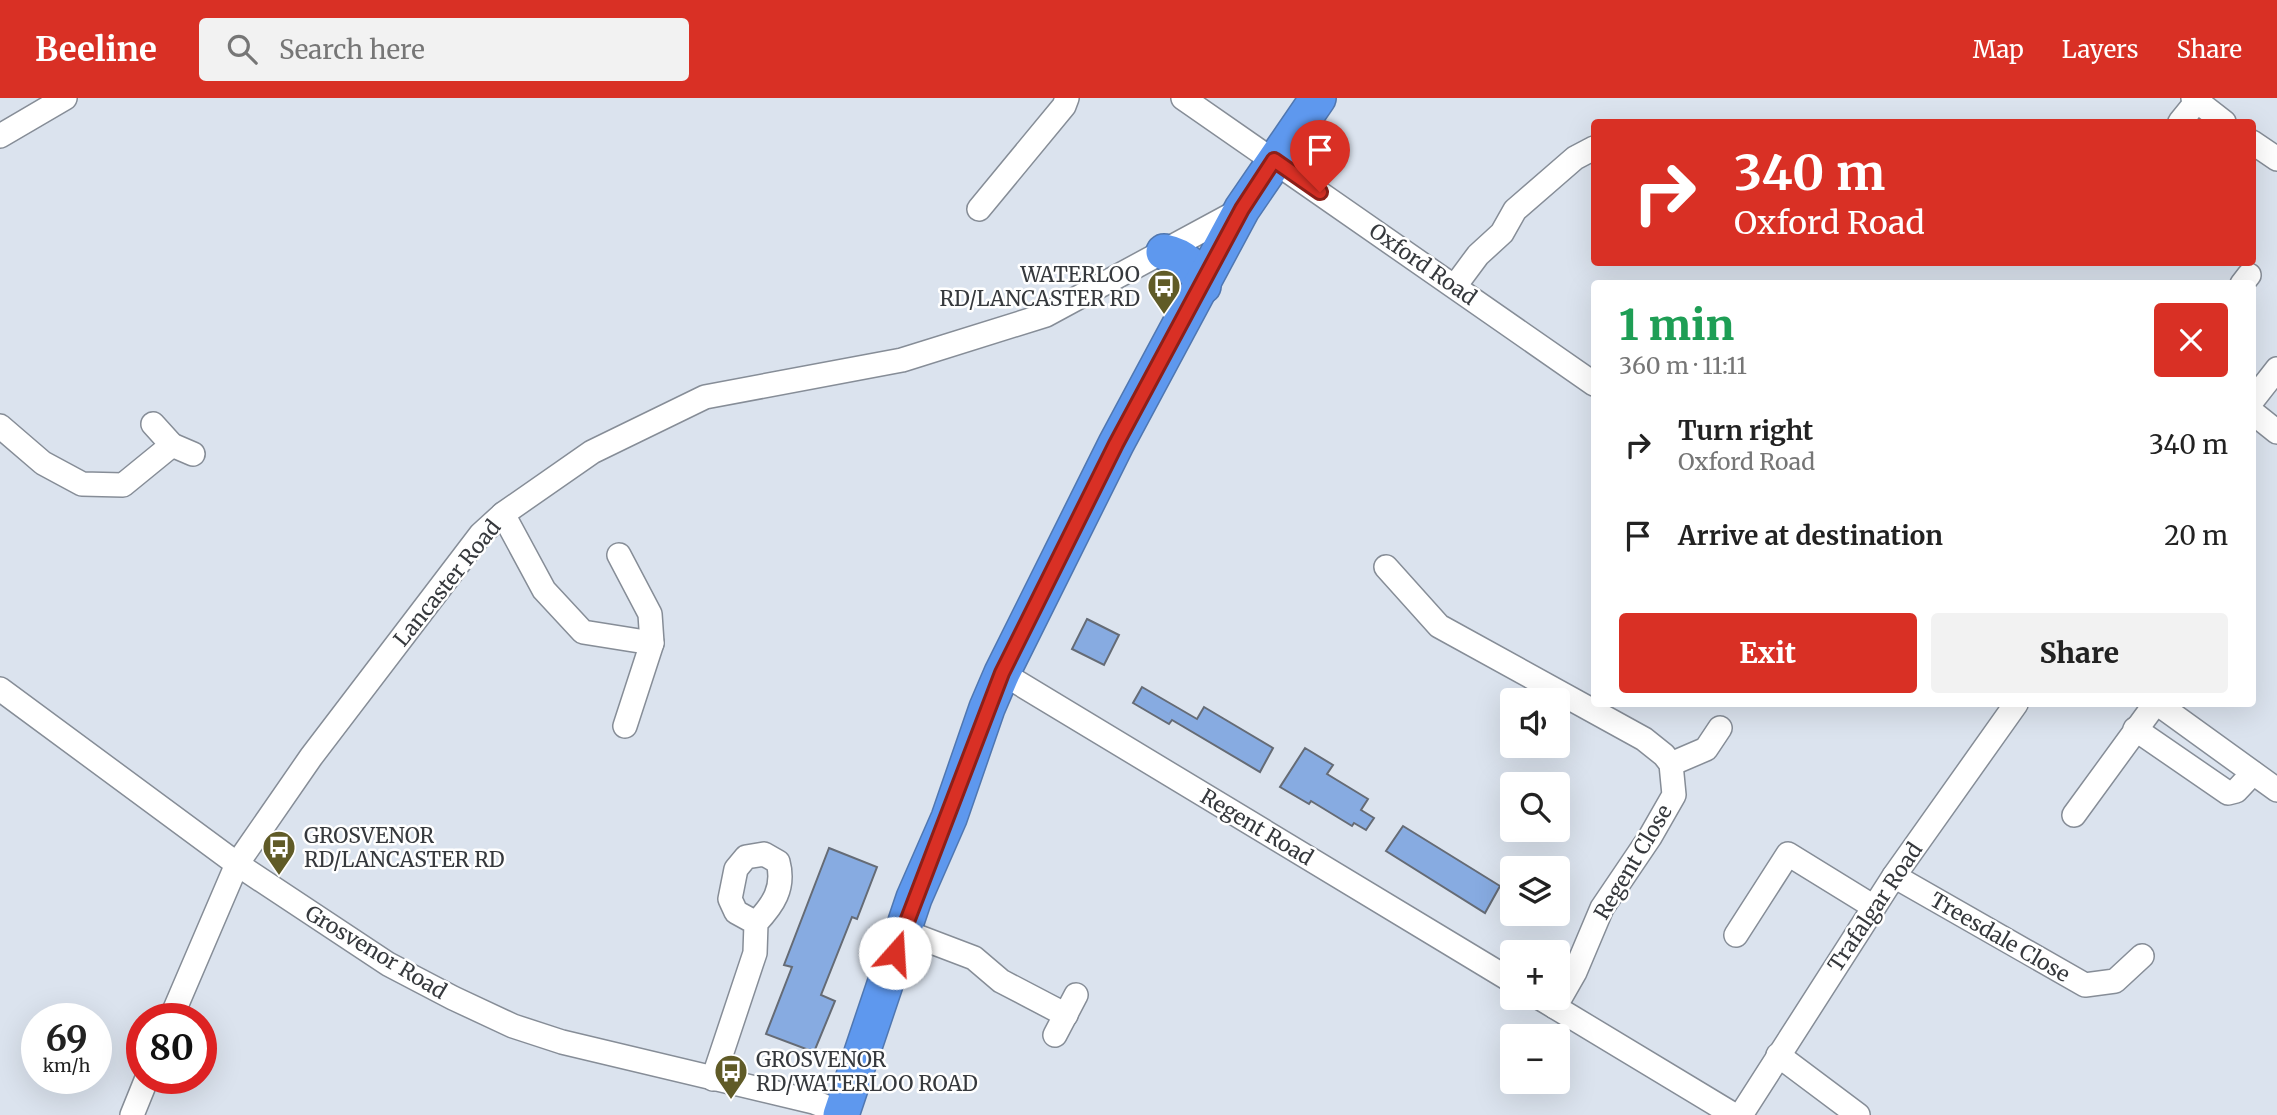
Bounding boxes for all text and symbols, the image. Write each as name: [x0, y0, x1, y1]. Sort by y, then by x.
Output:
search box: [199, 18, 689, 81]
text: Beeline: [35, 29, 157, 70]
icon: search: [223, 30, 261, 68]
text: Search here: [279, 33, 425, 66]
text: Map: [1973, 34, 2024, 65]
text: Layers: [2062, 34, 2138, 65]
text: Share: [2176, 34, 2242, 65]
pin: [1290, 120, 1350, 192]
icon: arrive: [1301, 131, 1339, 169]
text: 340 m: [1734, 142, 1885, 203]
icon: right: [1619, 147, 1710, 238]
text: Oxford Road: [1734, 203, 1925, 243]
street label: Oxford Road: [1364, 217, 1482, 311]
place label: WATERLOO RD/LANCASTER RD: [939, 261, 1140, 312]
bus stop icon: WATERLOO RD/LANCASTER RD: [1145, 267, 1183, 316]
text: 1 min: [1619, 299, 1734, 351]
button: close: [2154, 303, 2228, 377]
text: 360 m · 11:11: [1619, 351, 1747, 380]
text: Turn right: [1678, 414, 1813, 447]
icon: right: [1619, 426, 1657, 464]
text: 340 m: [2149, 428, 2228, 461]
text: Oxford Road: [1678, 447, 1815, 476]
street label: Lancaster Road: [388, 514, 507, 652]
icon: arrive: [1619, 517, 1657, 555]
text: Arrive at destination: [1678, 519, 1943, 552]
text: 20 m: [2164, 519, 2228, 552]
button: Exit: [1619, 613, 1917, 693]
button: Share: [1931, 613, 2228, 693]
map controls: [1500, 688, 1570, 1094]
button: sound: [1500, 688, 1570, 758]
button: search: [1500, 772, 1570, 842]
street label: Regent Road: [1196, 783, 1319, 871]
street label: Regent Close: [1588, 800, 1678, 924]
place label: GROSVENOR RD/LANCASTER RD: [304, 822, 505, 873]
bus stop icon: GROSVENOR RD/LANCASTER RD: [260, 828, 298, 877]
street label: Trafalgar Road: [1822, 837, 1928, 977]
button: layers: [1500, 856, 1570, 926]
street label: Treesdale Close: [1925, 886, 2075, 988]
street label: Grosvenor Road: [300, 899, 452, 1005]
position arrow: [858, 916, 932, 990]
button: +: [1500, 940, 1570, 1010]
speed limit sign: 80: [126, 1003, 217, 1094]
text: 69: [45, 1017, 88, 1061]
button: −: [1500, 1024, 1570, 1094]
place label: GROSVENOR RD/WATERLOO ROAD: [756, 1046, 978, 1097]
bus stop icon: GROSVENOR RD/WATERLOO ROAD: [712, 1052, 750, 1101]
text: km/h: [43, 1054, 90, 1077]

